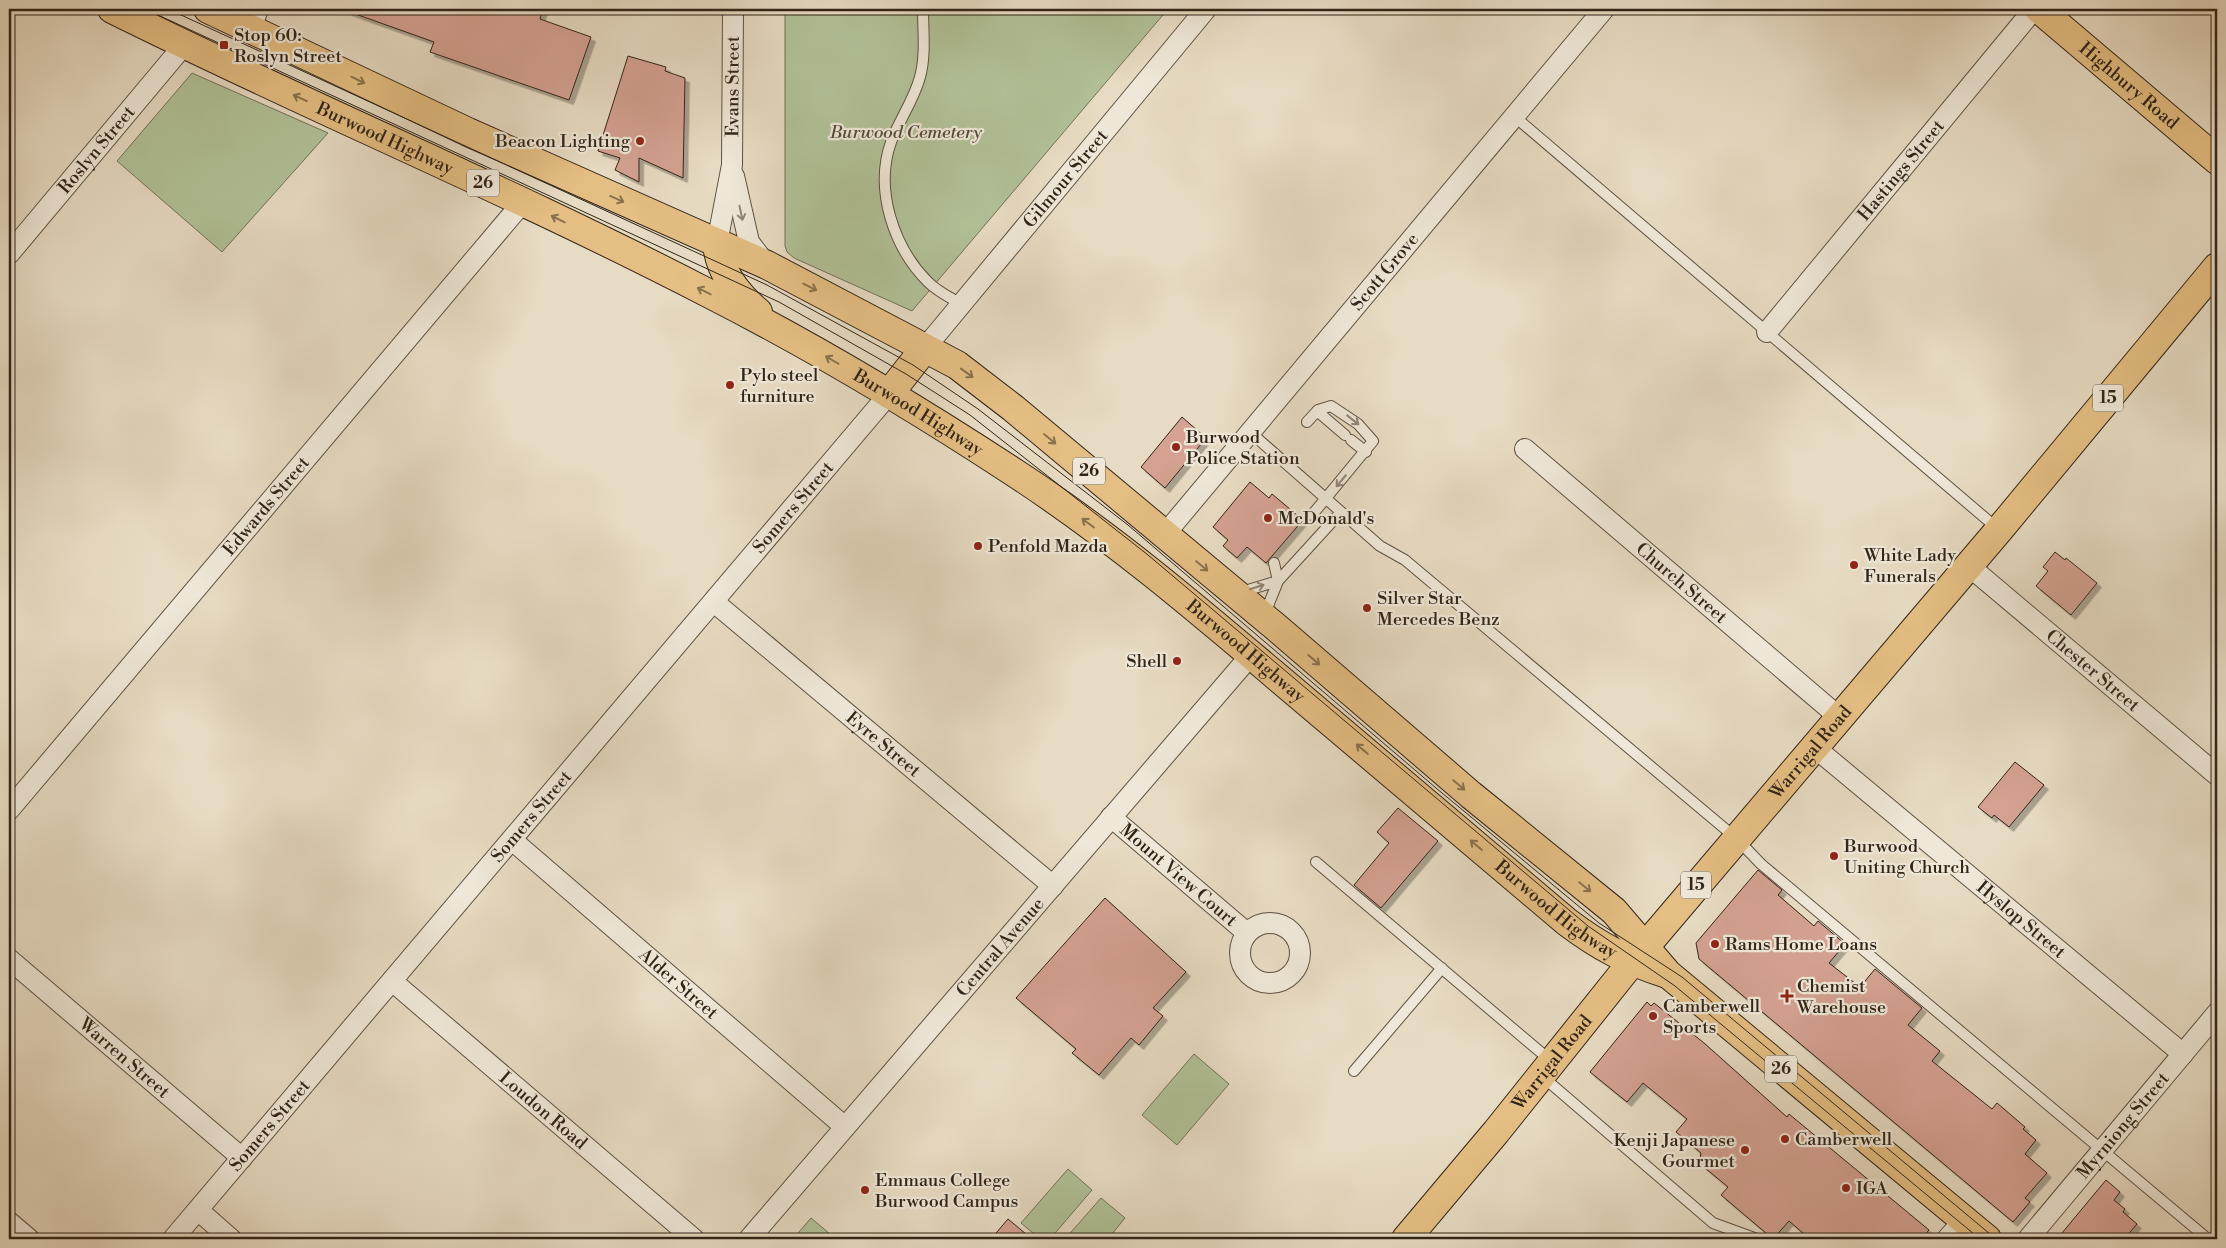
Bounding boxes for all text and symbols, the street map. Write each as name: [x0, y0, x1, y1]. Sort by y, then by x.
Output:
place label: Stop 60: Roslyn Street: [234, 24, 342, 68]
street label: Evans Street: [721, 35, 744, 137]
street label: Highbury Road: [2074, 37, 2184, 135]
marker: Stop 60: Roslyn Street: [218, 39, 230, 51]
one-way arrow: [350, 76, 365, 85]
one-way arrow: [293, 93, 308, 103]
street label: Burwood Highway: [312, 96, 457, 180]
street label: Roslyn Street: [53, 101, 140, 198]
street label: Hastings Street: [1852, 114, 1950, 225]
park label: Burwood Cemetery: [829, 121, 983, 144]
street label: Gilmour Street: [1018, 124, 1113, 233]
place label: Beacon Lighting: [494, 130, 631, 153]
marker: Beacon Lighting: [634, 135, 646, 147]
road number: 26: [467, 170, 499, 197]
one-way arrow: [609, 195, 624, 205]
one-way arrow: [737, 204, 746, 220]
one-way arrow: [551, 214, 566, 223]
street label: Scott Grove: [1345, 228, 1423, 315]
one-way arrow: [803, 282, 818, 292]
one-way arrow: [697, 285, 712, 295]
one-way arrow: [826, 355, 840, 365]
street label: Burwood Highway: [848, 363, 988, 461]
place label: Pylo steel furniture: [740, 364, 819, 408]
one-way arrow: [960, 367, 973, 378]
marker: Pylo steel furniture: [724, 379, 736, 391]
road number: 15: [2093, 384, 2123, 412]
one-way arrow: [1346, 415, 1359, 426]
place label: Burwood Police Station: [1185, 426, 1300, 470]
one-way arrow: [1044, 433, 1057, 444]
marker: Burwood Police Station: [1170, 441, 1182, 453]
street label: Edwards Street: [217, 451, 315, 560]
street label: Somers Street: [747, 456, 839, 558]
road number: 26: [1073, 458, 1105, 484]
one-way arrow: [1336, 475, 1347, 488]
place label: McDonald's: [1278, 507, 1375, 530]
marker: McDonald's: [1262, 512, 1274, 524]
one-way arrow: [1081, 518, 1095, 528]
place label: Penfold Mazda: [988, 535, 1108, 558]
street label: Church Street: [1631, 537, 1733, 629]
marker: Penfold Mazda: [972, 540, 984, 552]
place label: White Lady Funerals: [1863, 544, 1956, 588]
marker: White Lady Funerals: [1848, 559, 1860, 571]
one-way arrow: [1196, 560, 1209, 571]
one-way arrow: [1248, 582, 1264, 591]
place label: Silver Star Mercedes Benz: [1377, 587, 1500, 631]
street label: Burwood Highway: [1181, 594, 1310, 708]
marker: Silver Star Mercedes Benz: [1361, 602, 1373, 614]
street label: Chester Street: [2041, 624, 2145, 717]
place label: Shell: [1126, 650, 1168, 673]
one-way arrow: [1307, 654, 1320, 665]
marker: Shell: [1171, 655, 1183, 667]
street label: Warrigal Road: [1763, 700, 1857, 804]
street label: Eyre Street: [841, 706, 926, 782]
one-way arrow: [1355, 743, 1368, 754]
street label: Somers Street: [486, 765, 577, 867]
one-way arrow: [1452, 779, 1465, 790]
street label: Mount View Court: [1115, 818, 1243, 932]
place label: Burwood Uniting Church: [1843, 835, 1970, 879]
one-way arrow: [1469, 840, 1482, 851]
marker: Burwood Uniting Church: [1828, 850, 1840, 862]
street label: Burwood Highway: [1490, 854, 1621, 964]
road number: 15: [1681, 872, 1711, 898]
street label: Hyslop Street: [1972, 876, 2071, 964]
one-way arrow: [1578, 882, 1591, 893]
street label: Central Avenue: [951, 893, 1049, 1001]
place label: Rams Home Loans: [1725, 933, 1877, 956]
marker: Rams Home Loans: [1709, 938, 1721, 950]
street label: Alder Street: [633, 942, 724, 1025]
place label: Chemist Warehouse: [1796, 975, 1886, 1019]
marker: Chemist Warehouse: [1781, 990, 1793, 1002]
place label: Camberwell Sports: [1663, 995, 1761, 1039]
street label: Warrigal Road: [1506, 1009, 1597, 1116]
marker: Camberwell Sports: [1647, 1010, 1659, 1022]
street label: Warren Street: [74, 1012, 175, 1103]
road number: 26: [1765, 1056, 1797, 1082]
street label: Loudon Road: [494, 1066, 593, 1155]
street label: Myrniong Street: [2072, 1067, 2175, 1184]
street label: Somers Street: [224, 1074, 315, 1176]
place label: Camberwell: [1795, 1128, 1893, 1151]
place label: Kenji Japanese Gourmet: [1614, 1129, 1736, 1173]
marker: Camberwell: [1779, 1133, 1791, 1145]
marker: Kenji Japanese Gourmet: [1739, 1144, 1751, 1156]
place label: Emmaus College Burwood Campus: [874, 1169, 1019, 1213]
place label: IGA: [1856, 1177, 1888, 1200]
marker: IGA: [1840, 1182, 1852, 1194]
marker: Emmaus College Burwood Campus: [859, 1184, 871, 1196]

